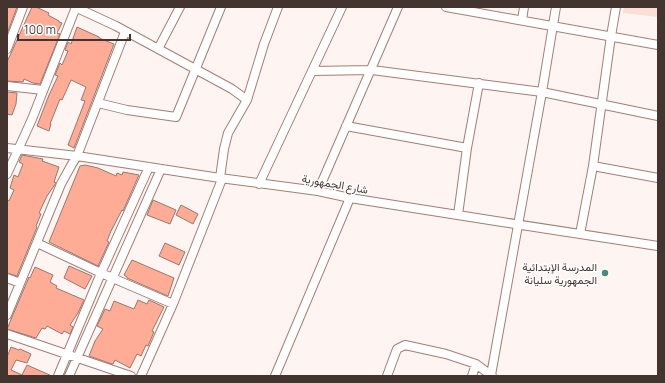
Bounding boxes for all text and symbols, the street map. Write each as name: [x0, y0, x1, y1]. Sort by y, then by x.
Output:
scale bar: [18, 16, 130, 42]
text: 100 m: [24, 21, 56, 38]
street label: شارع الجمهورية: [301, 170, 370, 198]
place label: المدرسة الإبتدائية الجمهورية سليانة: [522, 259, 597, 287]
marker: المدرسة الإبتدائية الجمهورية سليانة: [600, 268, 610, 278]

